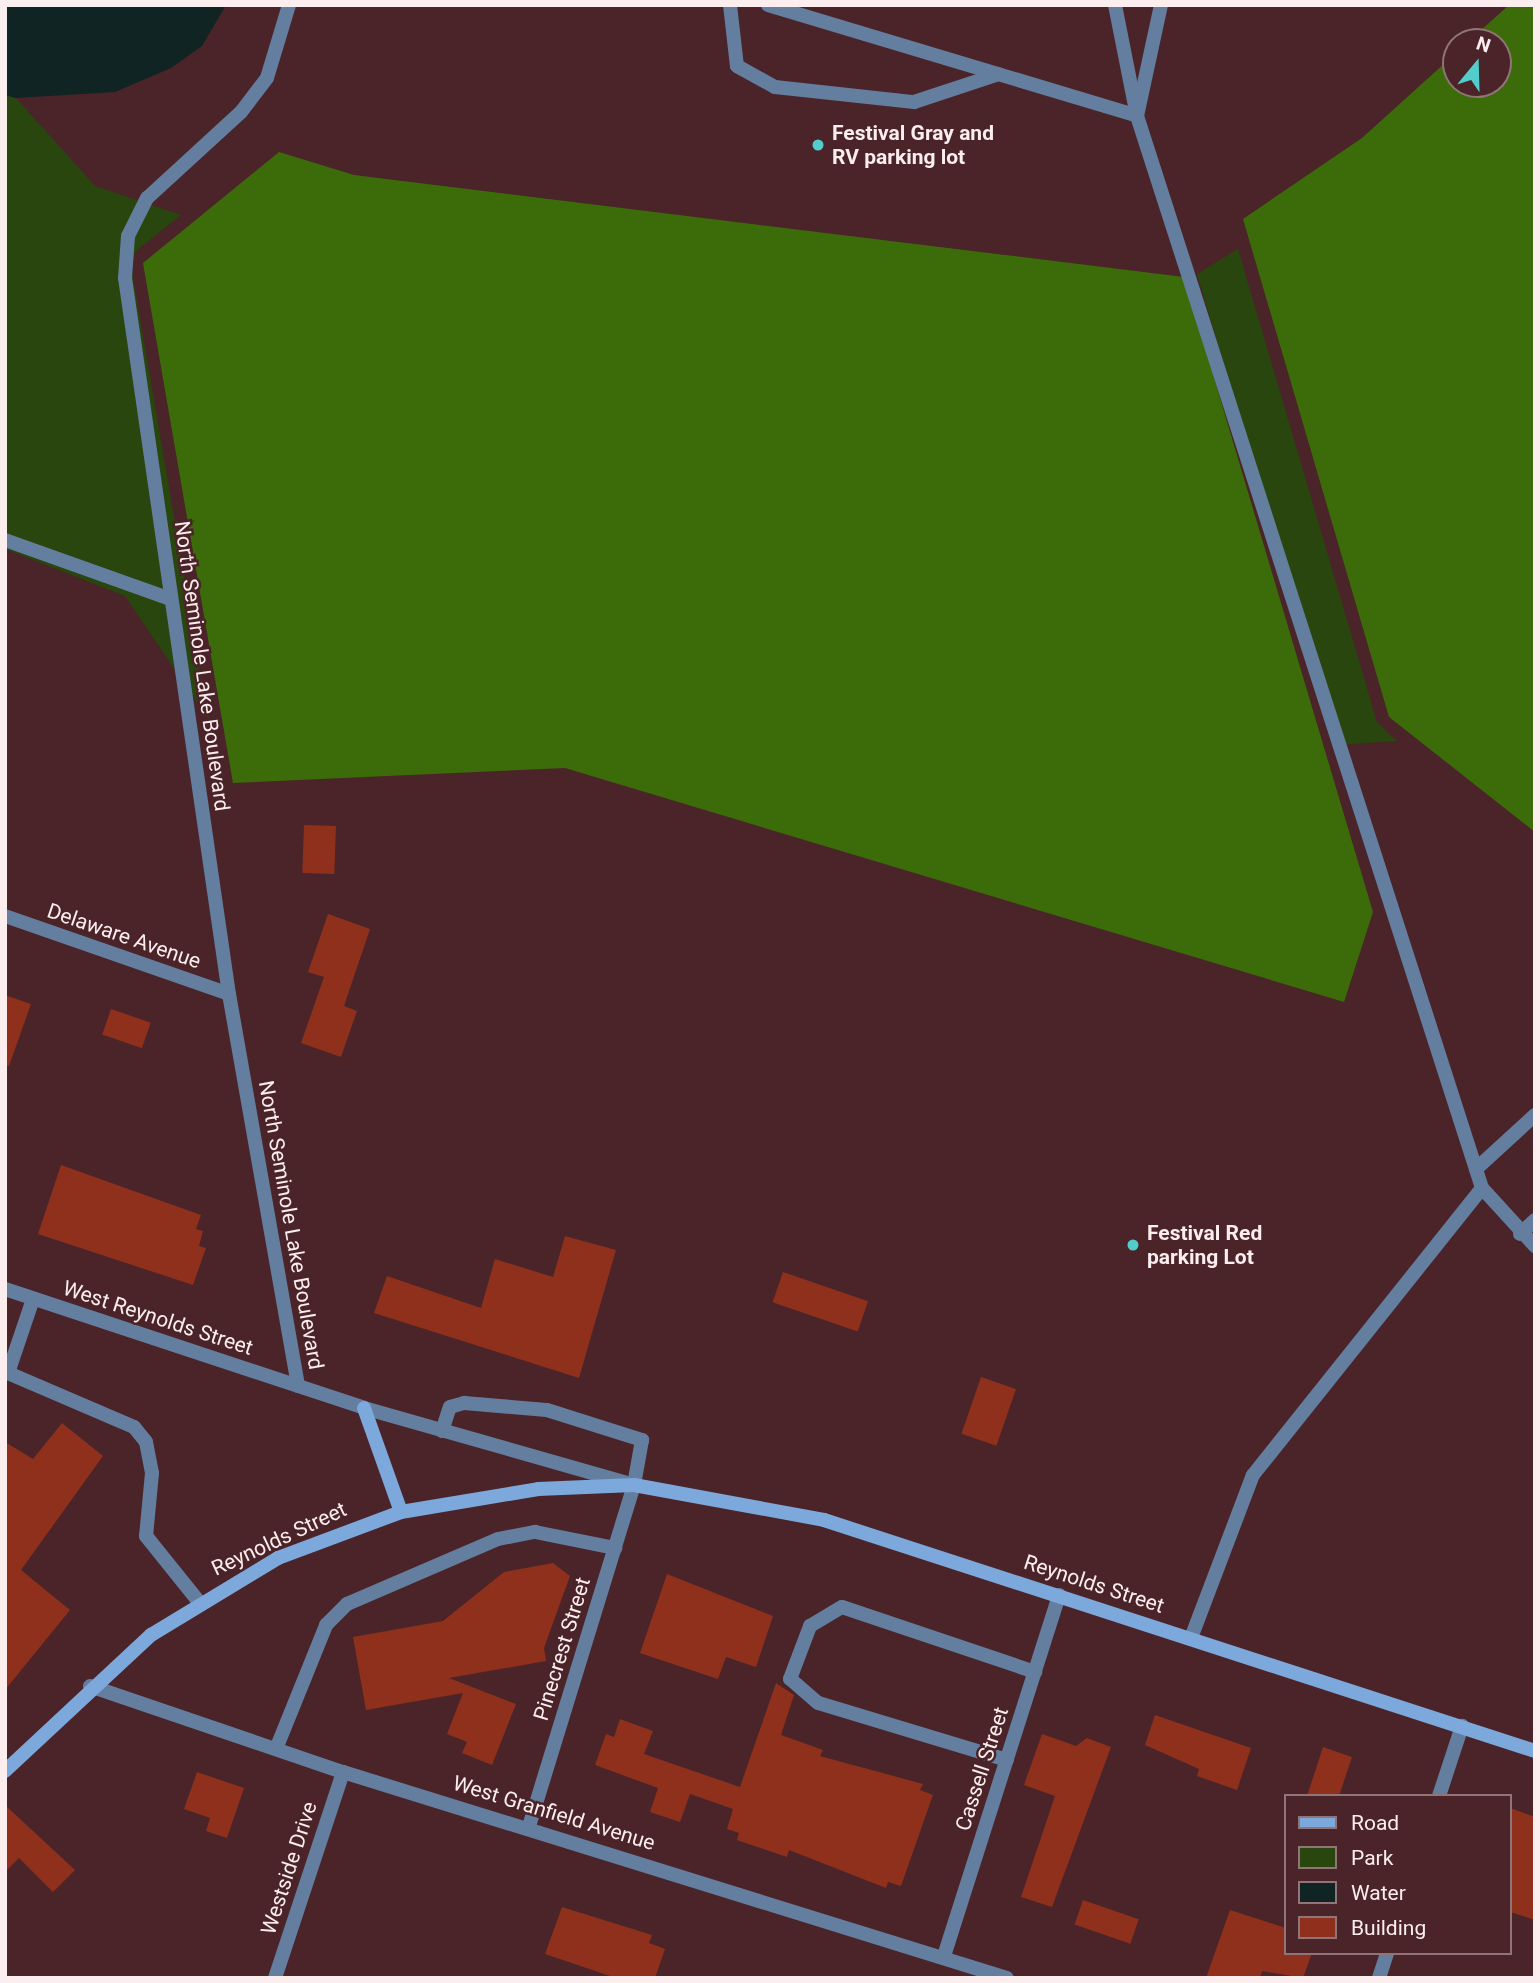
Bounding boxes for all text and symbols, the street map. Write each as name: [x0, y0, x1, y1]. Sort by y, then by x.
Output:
north arrow: [1442, 28, 1512, 98]
text: N: [1473, 32, 1493, 58]
place label: Festival Gray and RV parking lot: [832, 120, 994, 170]
marker: Festival Gray and RV parking lot: [810, 137, 826, 153]
street label: North Seminole Lake Boulevard: [169, 519, 235, 813]
street label: Delaware Avenue: [44, 898, 204, 974]
street label: North Seminole Lake Boulevard: [253, 1079, 329, 1371]
place label: Festival Red parking Lot: [1147, 1220, 1262, 1270]
marker: Festival Red parking Lot: [1125, 1237, 1141, 1253]
street label: West Reynolds Street: [60, 1275, 256, 1361]
street label: Reynolds Street: [208, 1497, 350, 1581]
street label: Reynolds Street: [1021, 1549, 1167, 1619]
street label: Pinecrest Street: [528, 1574, 596, 1724]
street label: Cassell Street: [950, 1704, 1014, 1834]
street label: West Granfield Avenue: [450, 1770, 658, 1856]
legend: [1284, 1794, 1512, 1955]
street label: Westside Drive: [256, 1798, 322, 1938]
text: Road: [1351, 1811, 1399, 1835]
text: Park: [1351, 1846, 1393, 1870]
text: Water: [1351, 1881, 1406, 1905]
text: Building: [1351, 1916, 1426, 1940]

